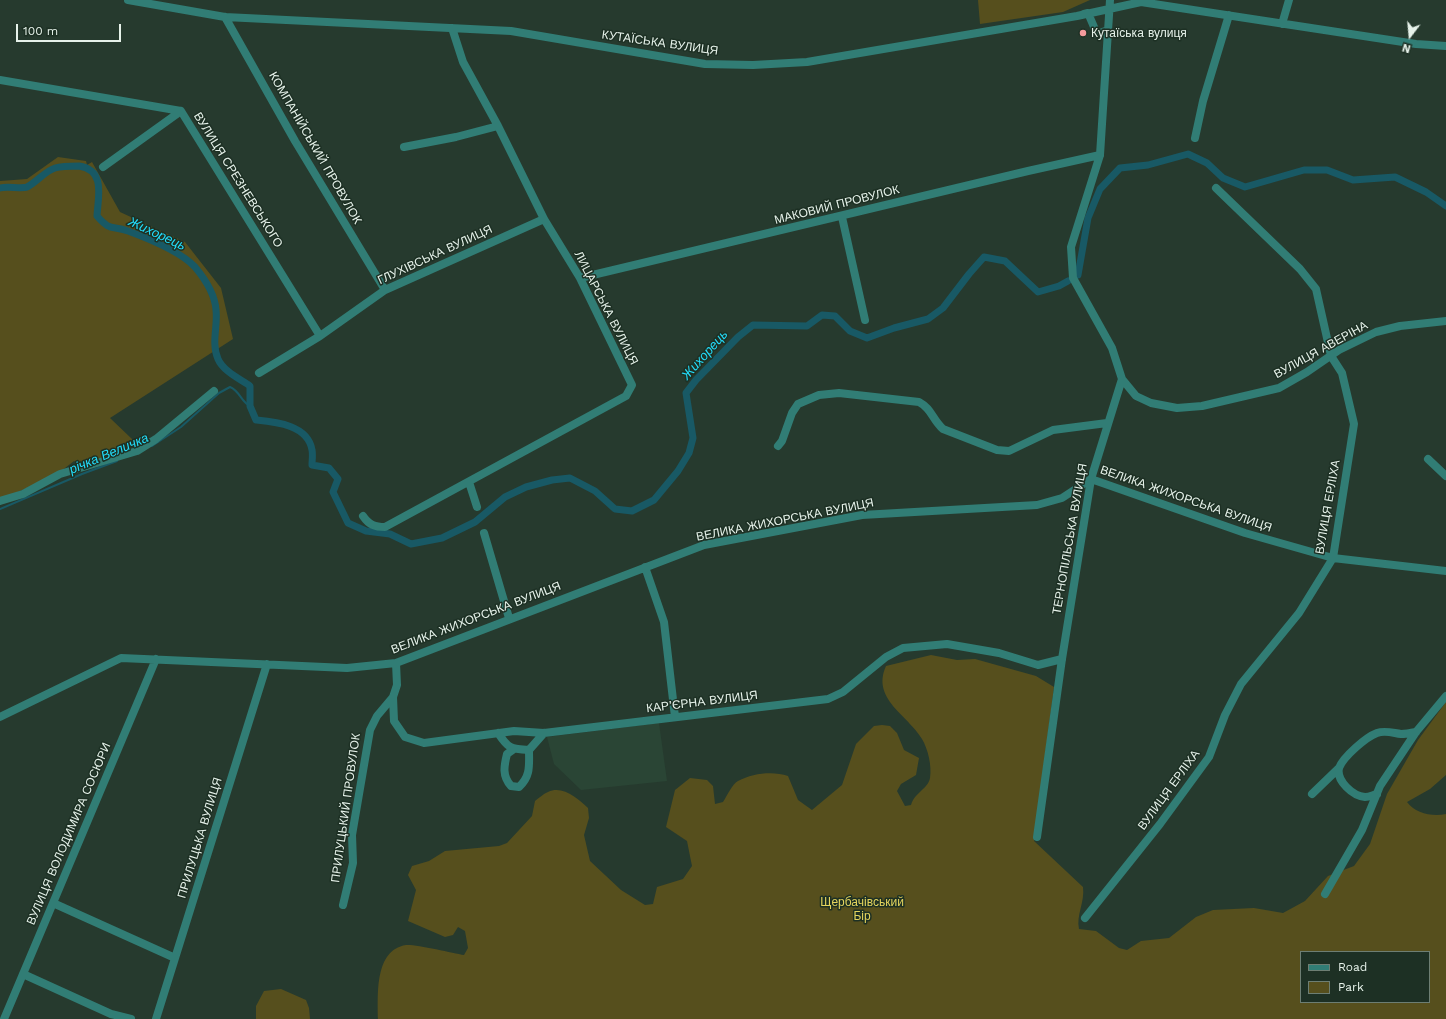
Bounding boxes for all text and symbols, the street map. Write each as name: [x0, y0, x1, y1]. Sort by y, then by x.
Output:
scale bar: [18, 16, 123, 42]
north arrow: [1390, 16, 1430, 56]
text: 100 m: [23, 24, 58, 38]
place label: Кутаїська вулиця: [1091, 26, 1187, 40]
street label: КУТАЇСЬКА ВУЛИЦЯ: [601, 28, 719, 58]
marker: Кутаїська вулиця: [1078, 28, 1088, 38]
text: N: [1401, 41, 1412, 55]
street label: КОМПАНІЙСЬКИЙ ПРОВУЛОК: [266, 69, 364, 227]
street label: ВУЛИЦЯ СРЕЗНЕВСЬКОГО: [190, 110, 286, 250]
street label: МАКОВИЙ ПРОВУЛОК: [773, 182, 901, 228]
water label: Жихорець: [126, 214, 188, 254]
street label: ГЛУХІВСЬКА ВУЛИЦЯ: [375, 222, 495, 288]
street label: ЛИЦАРСЬКА ВУЛИЦЯ: [571, 249, 641, 367]
street label: ВУЛИЦЯ АВЕРІНА: [1272, 318, 1370, 382]
water label: Жихорець: [679, 327, 731, 383]
water label: річка Величка: [67, 430, 151, 478]
street label: ВУЛИЦЯ ЕРЛІХА: [1313, 459, 1343, 555]
street label: ТЕРНОПІЛЬСЬКА ВУЛИЦЯ: [1050, 462, 1090, 616]
street label: ВЕЛИКА ЖИХОРСЬКА ВУЛИЦЯ: [1098, 463, 1274, 535]
street label: ВЕЛИКА ЖИХОРСЬКА ВУЛИЦЯ: [695, 496, 875, 544]
street label: ВЕЛИКА ЖИХОРСЬКА ВУЛИЦЯ: [389, 579, 563, 657]
street label: КАР’ЄРНА ВУЛИЦЯ: [645, 688, 759, 716]
street label: ПРИЛУЦЬКИЙ ПРОВУЛОК: [328, 732, 364, 884]
street label: ВУЛИЦЯ ВОЛОДИМИРА СОСЮРИ: [24, 741, 114, 927]
street label: ВУЛИЦЯ ЕРЛІХА: [1135, 747, 1203, 833]
street label: ПРИЛУЦЬКА ВУЛИЦЯ: [175, 776, 225, 900]
park label: Щербачівський Бір: [820, 895, 904, 923]
legend: [1300, 951, 1430, 1003]
text: Road: [1338, 960, 1367, 974]
text: Park: [1338, 980, 1364, 994]

